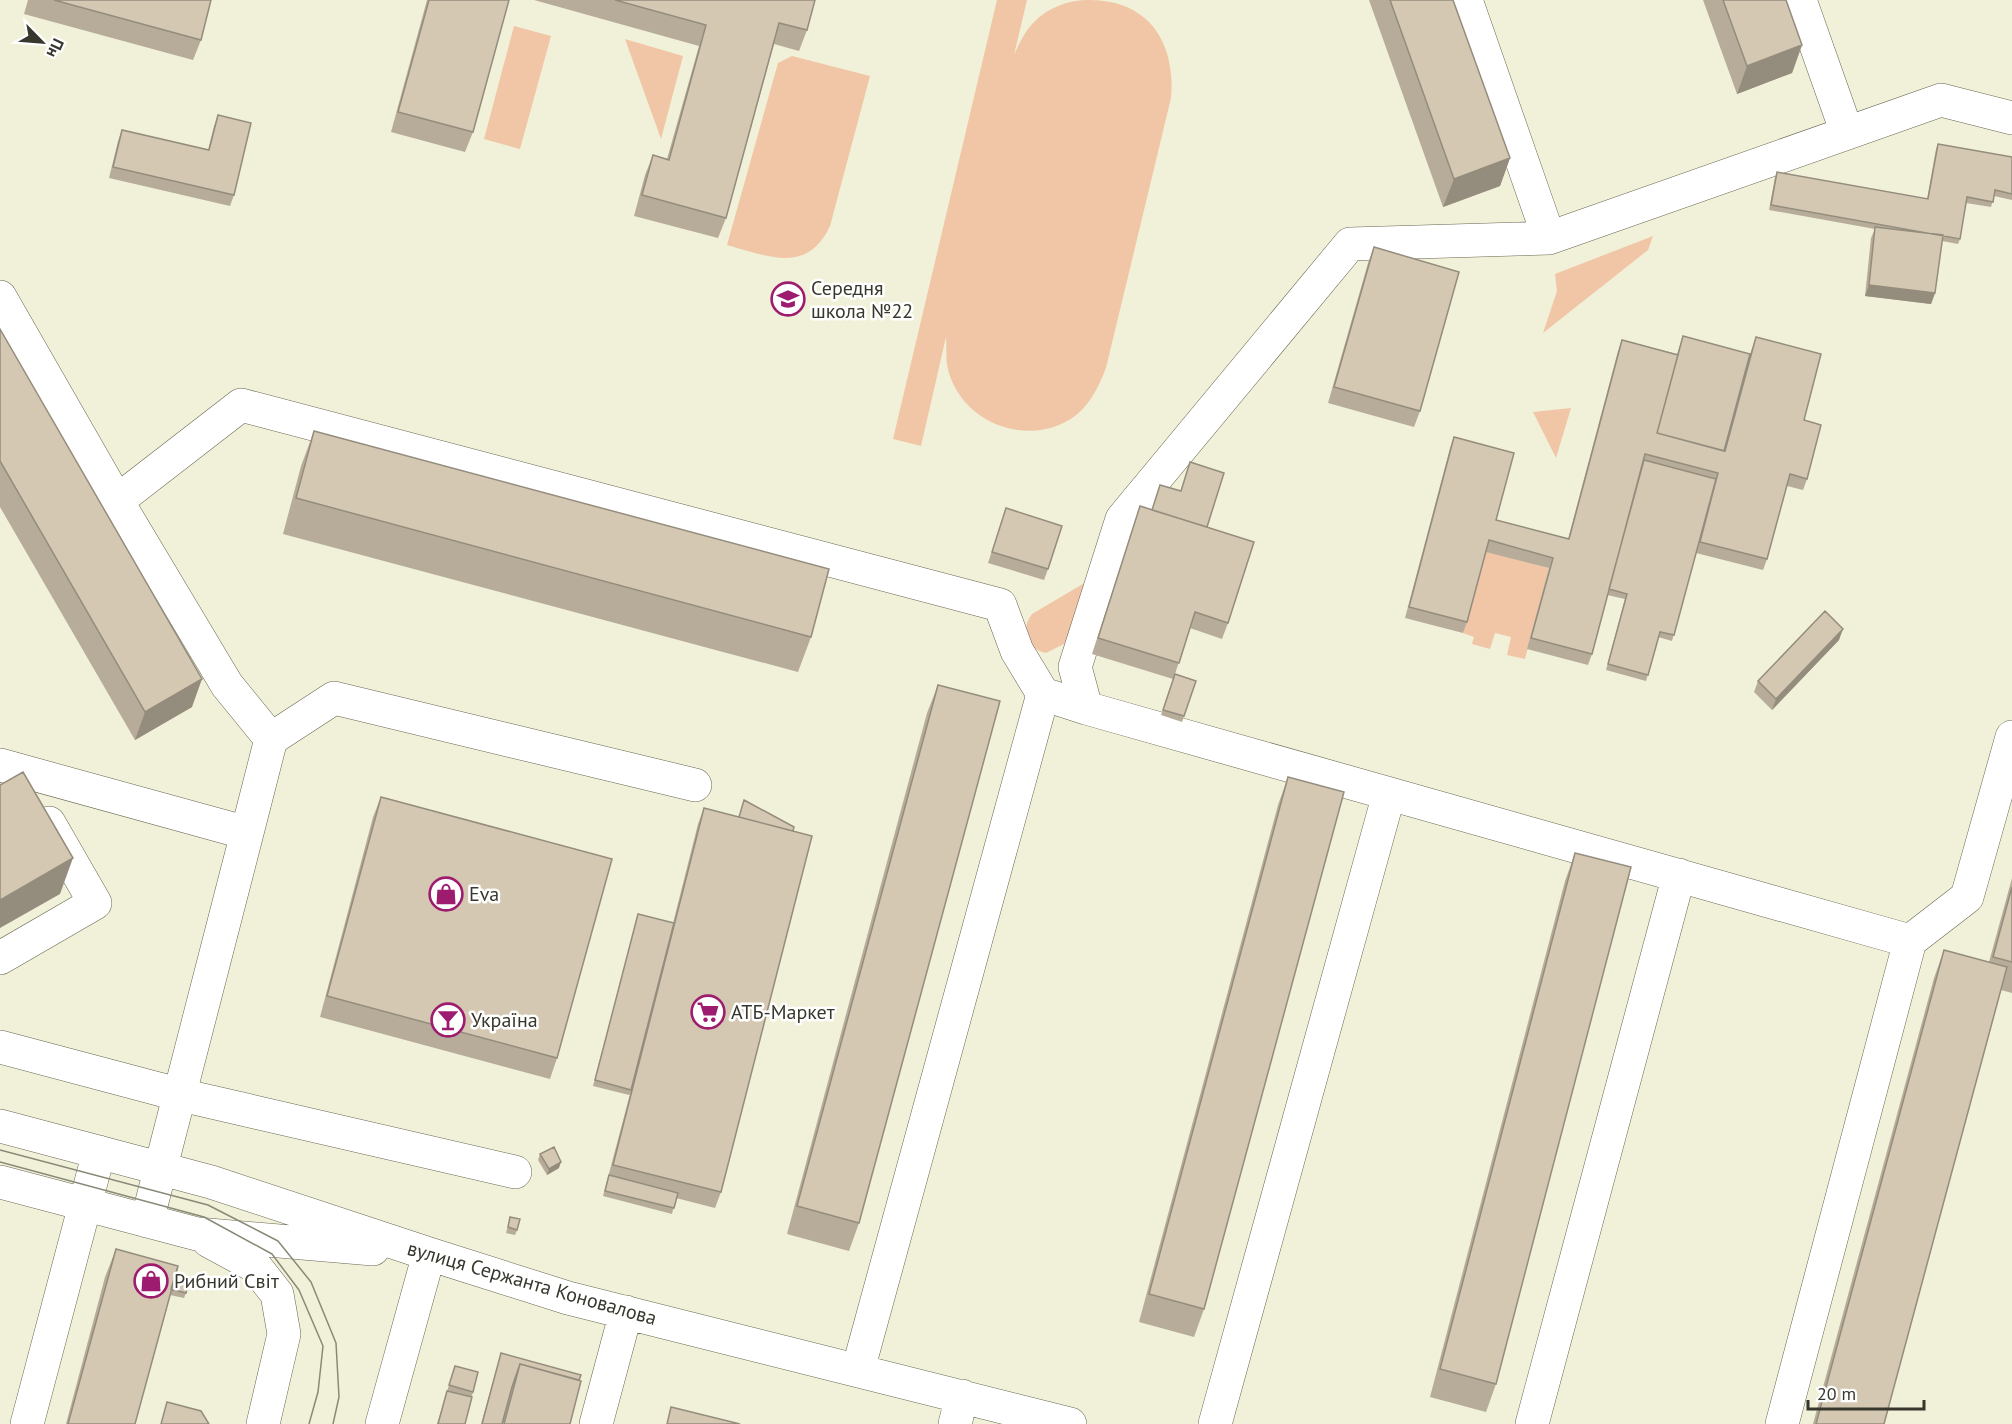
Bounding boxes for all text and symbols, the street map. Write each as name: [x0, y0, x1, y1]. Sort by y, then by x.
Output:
north arrow: [12, 12, 72, 72]
text: Пн: [43, 36, 69, 61]
place label: Середня школа №22: [811, 275, 913, 324]
school or university icon: Середня школа №22: [770, 281, 806, 317]
shop icon: Eva: [428, 876, 464, 912]
place label: Eva: [469, 881, 499, 907]
supermarket icon: АТБ-Маркет: [690, 994, 726, 1030]
place label: АТБ-Маркет: [731, 999, 835, 1025]
bar icon: Україна: [430, 1002, 466, 1038]
place label: Україна: [471, 1007, 538, 1033]
street label: вулиця Сержанта Коновалова: [404, 1235, 660, 1331]
shop icon: Рибний Світ: [133, 1263, 169, 1299]
place label: Рибний Світ: [174, 1268, 279, 1294]
scale bar: [1808, 1373, 1924, 1411]
text: 20 m: [1817, 1382, 1856, 1405]

